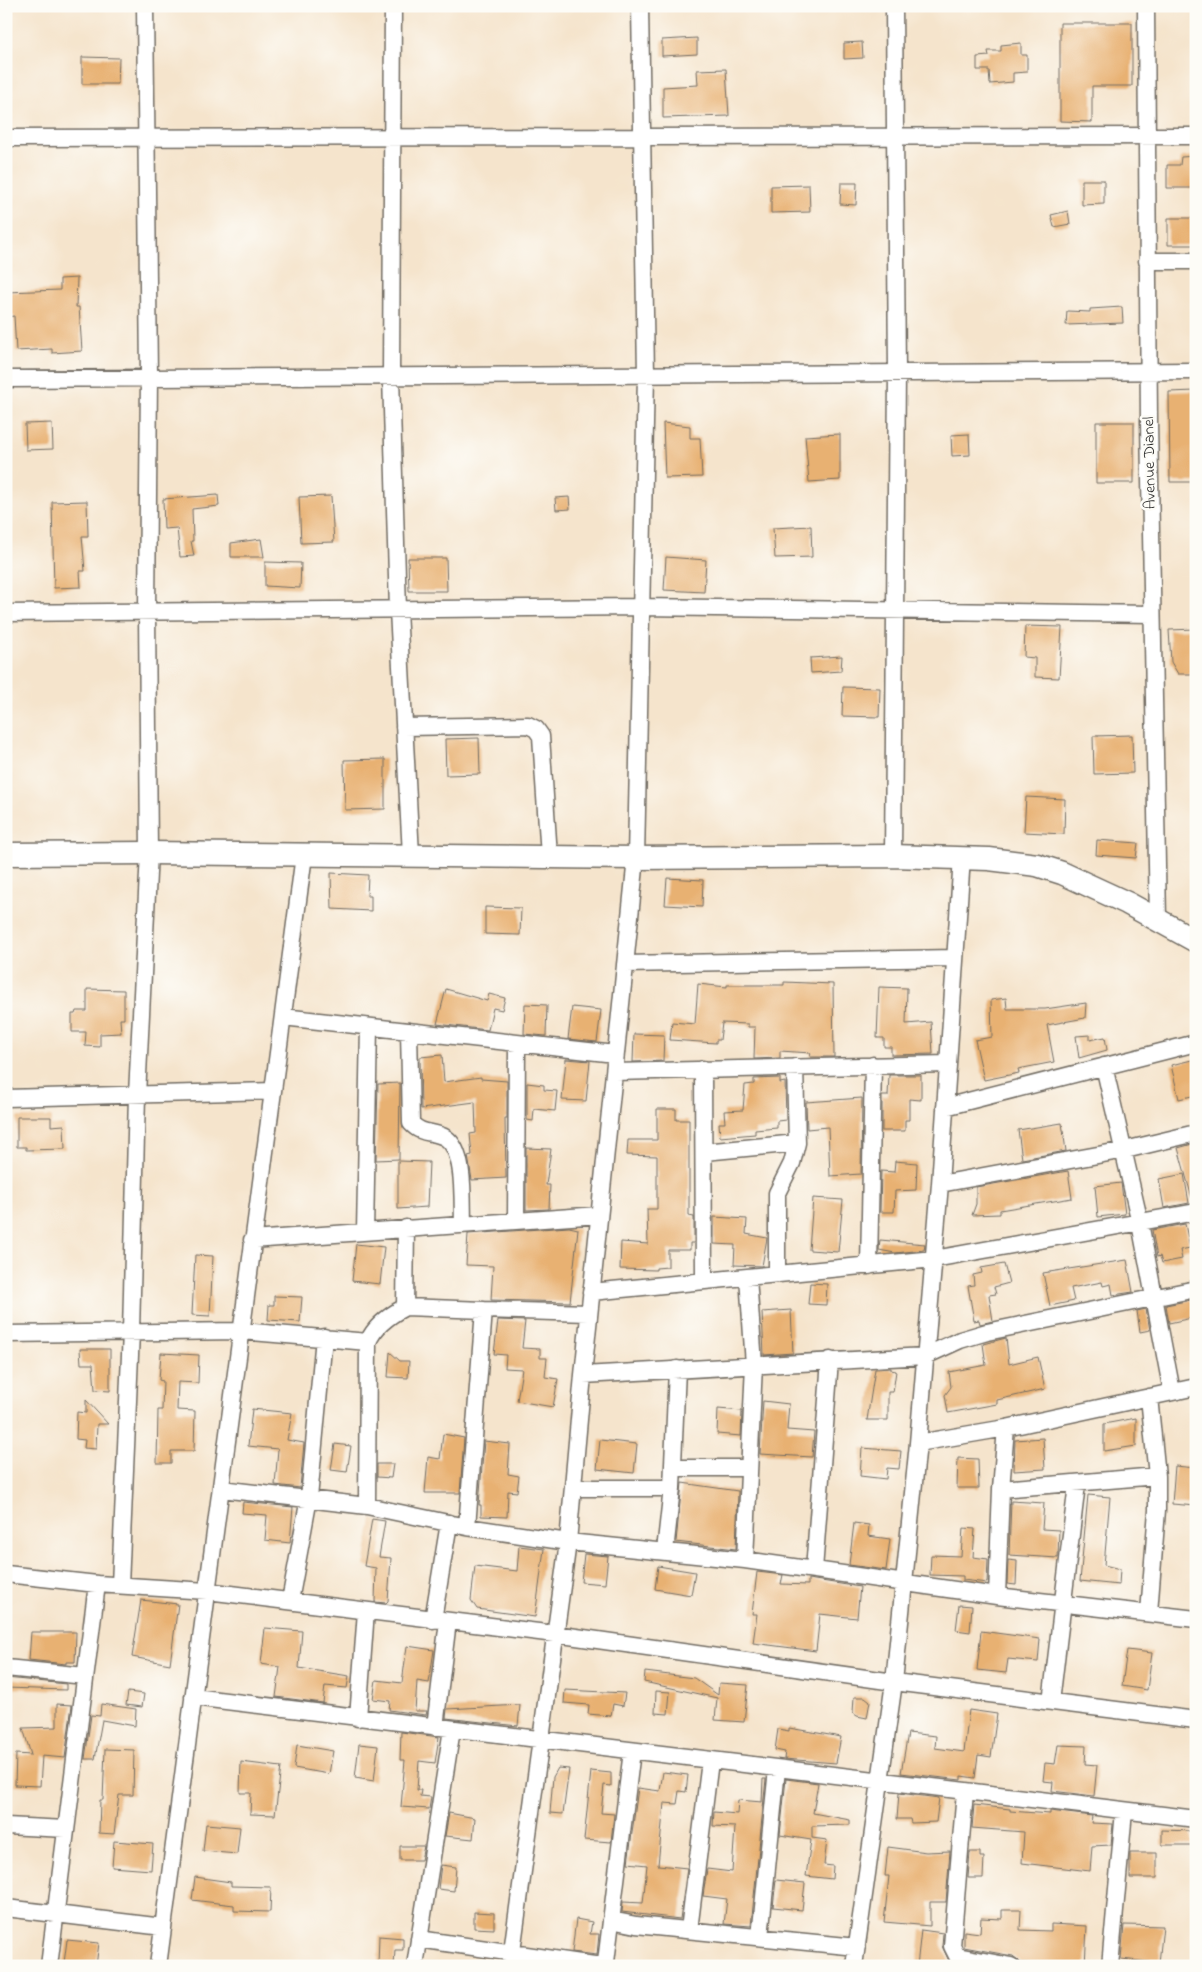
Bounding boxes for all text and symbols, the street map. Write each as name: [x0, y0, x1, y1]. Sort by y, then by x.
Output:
street label: Avenue Dianel: [1137, 416, 1163, 510]

